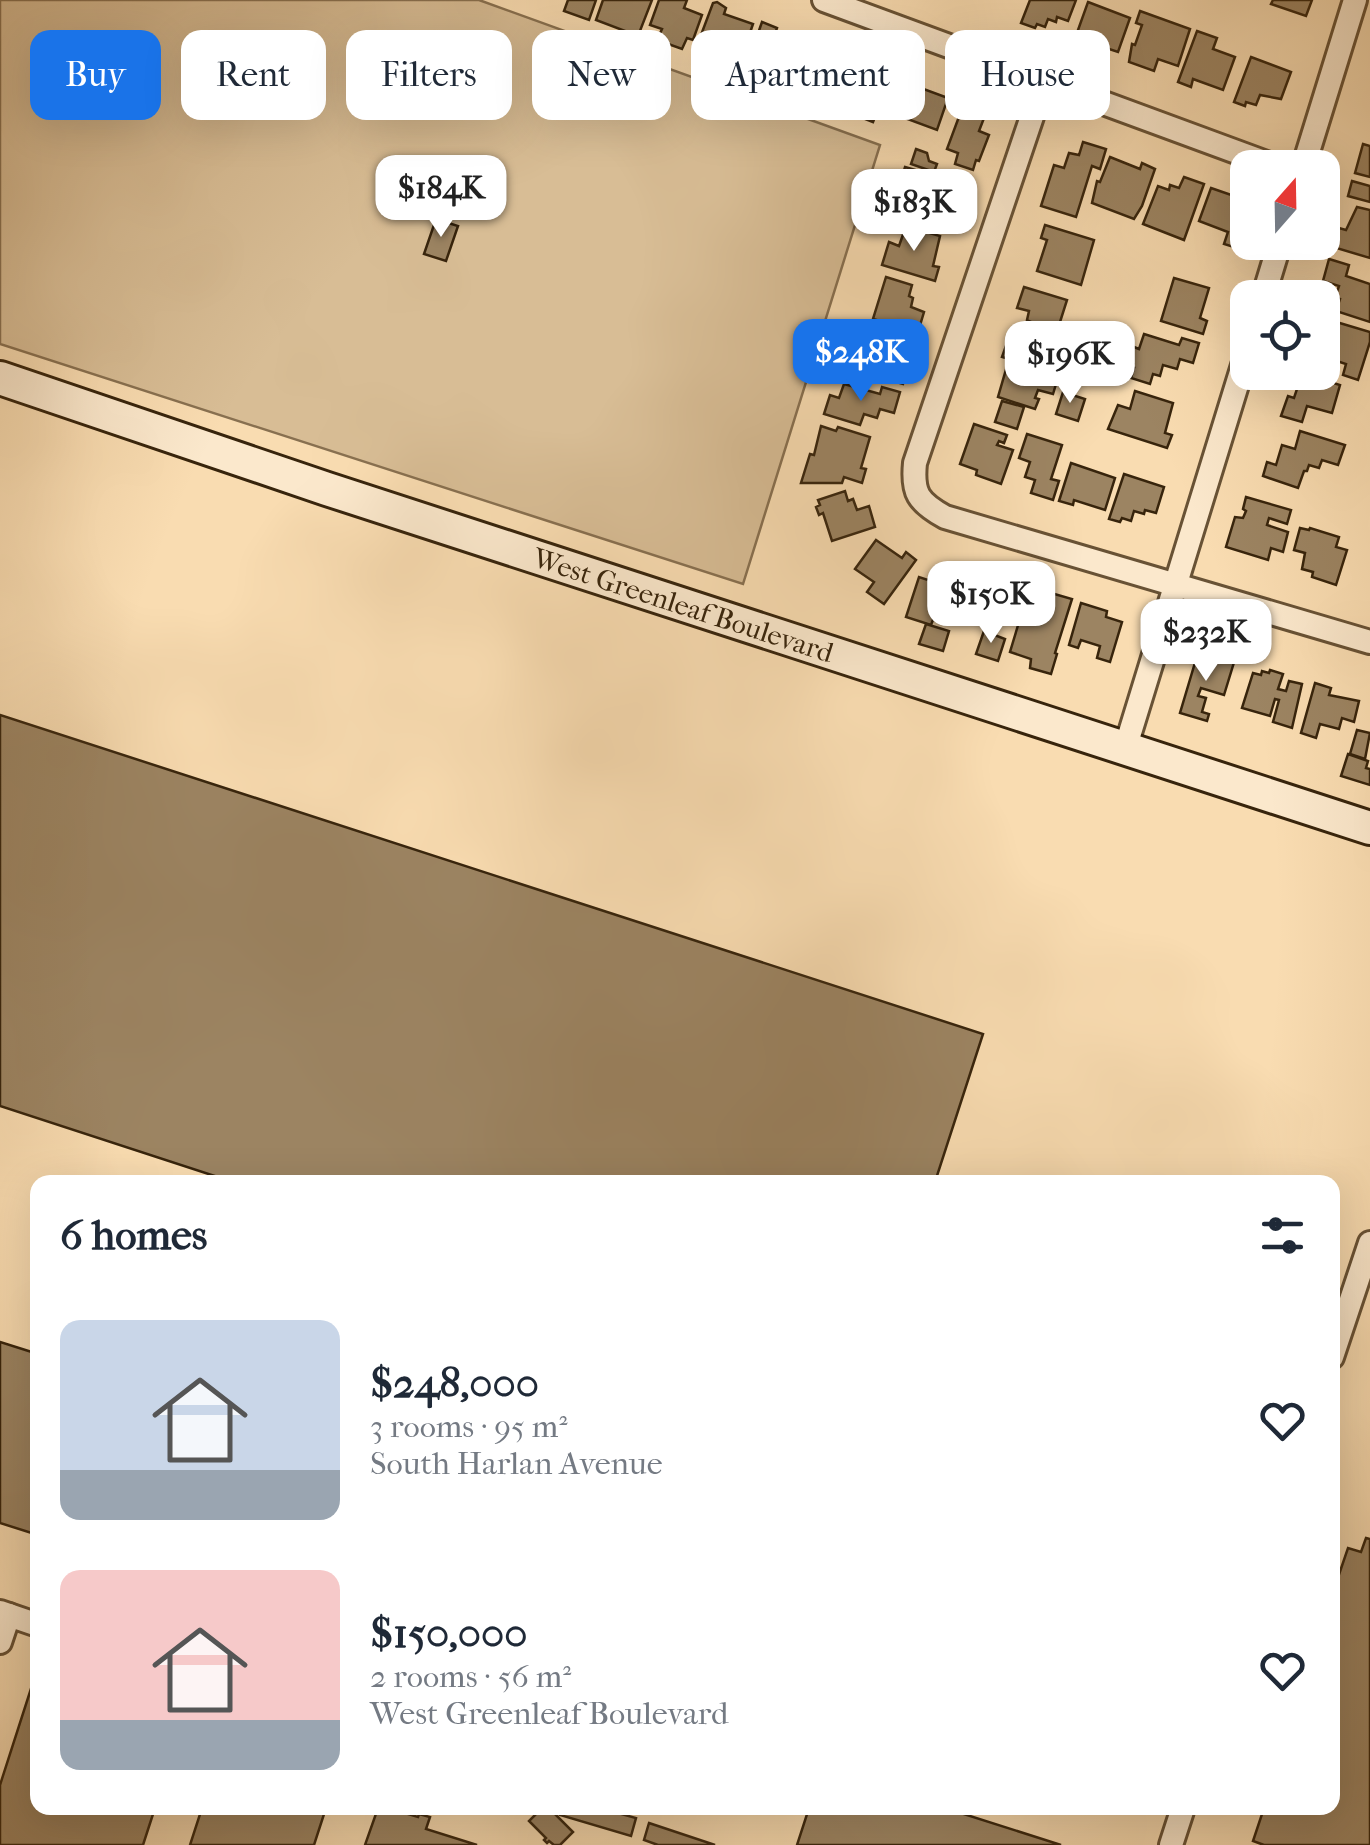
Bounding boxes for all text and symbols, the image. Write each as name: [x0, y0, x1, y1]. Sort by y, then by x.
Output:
chip: Buy: [30, 30, 161, 120]
chip: Rent: [181, 30, 326, 120]
chip: Filters: [346, 30, 512, 120]
chip: New: [532, 30, 671, 120]
chip: Apartment: [691, 30, 925, 120]
chip: House: [945, 30, 1110, 120]
north arrow: [1230, 150, 1340, 260]
map controls: [1230, 150, 1340, 390]
pin: $184K: [371, 155, 511, 240]
text: $184K: [397, 169, 485, 206]
pin: $183K: [844, 169, 984, 254]
text: $183K: [873, 183, 955, 220]
button: locate: [1230, 280, 1340, 390]
pin: $248K: [791, 319, 931, 404]
pin: $196K: [1000, 321, 1140, 406]
text: $248K: [815, 333, 907, 370]
text: $196K: [1027, 335, 1113, 372]
street label: West Greenleaf Boulevard: [528, 541, 838, 670]
pin: $150K: [921, 561, 1061, 646]
text: $150K: [949, 575, 1033, 612]
pin: $232K: [1136, 599, 1276, 684]
text: $232K: [1163, 613, 1249, 650]
icon: filters: [1255, 1208, 1310, 1263]
text: 6 homes: [60, 1211, 207, 1260]
text: $248,000: [370, 1359, 539, 1408]
icon: home: [140, 1360, 260, 1480]
icon: heart: [1255, 1393, 1310, 1448]
text: 3 rooms · 95 m²: [370, 1408, 567, 1445]
text: South Harlan Avenue: [370, 1445, 663, 1482]
text: $150,000: [370, 1609, 527, 1658]
icon: home: [140, 1610, 260, 1730]
icon: heart: [1255, 1643, 1310, 1698]
text: 2 rooms · 56 m²: [370, 1658, 571, 1695]
text: West Greenleaf Boulevard: [370, 1695, 728, 1732]

